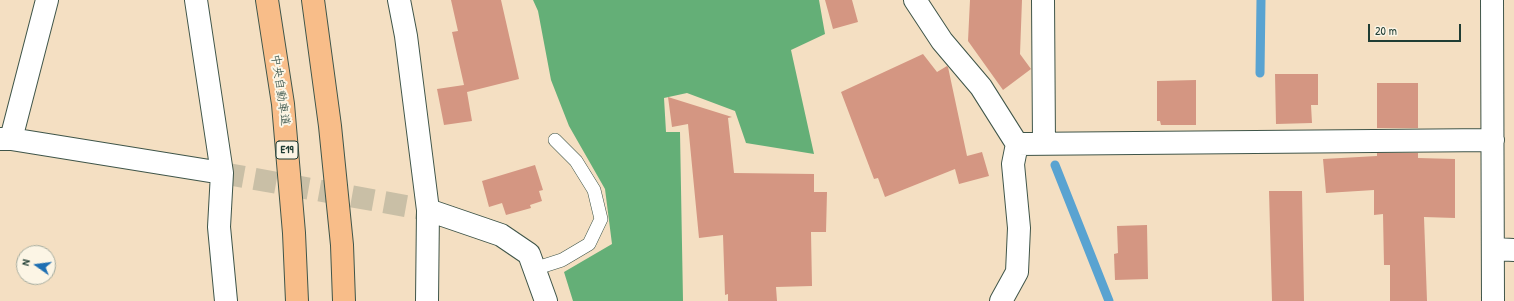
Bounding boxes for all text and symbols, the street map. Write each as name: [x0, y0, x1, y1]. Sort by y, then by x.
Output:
scale bar: [1370, 16, 1463, 42]
text: 20 m: [1375, 22, 1397, 39]
street label: 中央自動車道: [268, 53, 292, 127]
road number: E19: [276, 141, 298, 159]
north arrow: [16, 245, 56, 285]
text: N: [18, 258, 33, 267]

